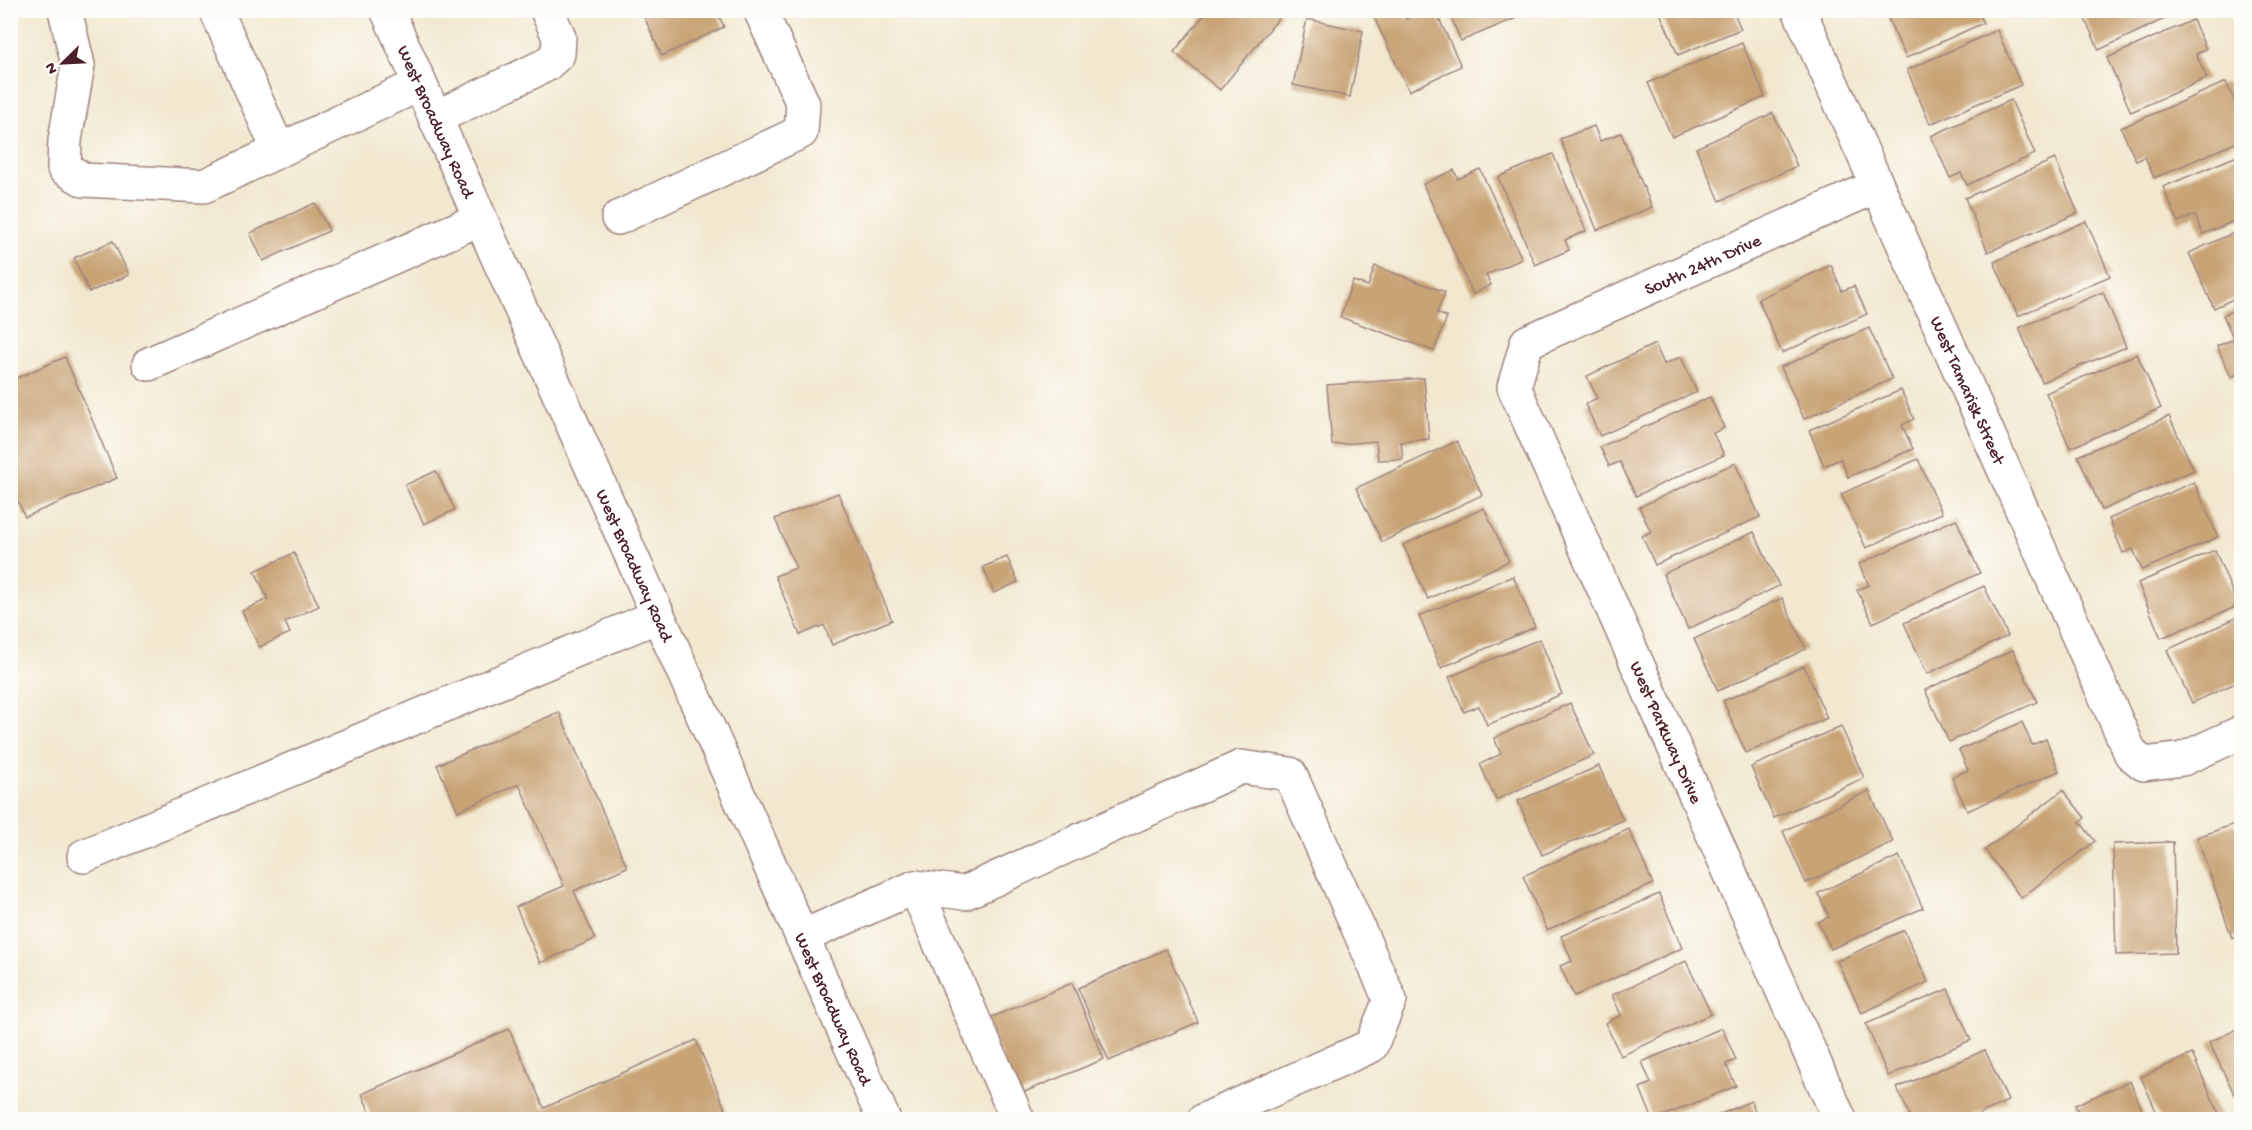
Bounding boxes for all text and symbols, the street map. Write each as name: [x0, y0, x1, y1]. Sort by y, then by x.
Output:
north arrow: [33, 33, 93, 93]
street label: West Broadway Road: [391, 43, 478, 203]
text: N: [41, 59, 63, 76]
street label: South 24th Drive: [1642, 231, 1765, 301]
street label: West Tamarisk Street: [1924, 314, 2009, 470]
street label: West Broadway Road: [590, 486, 677, 647]
street label: West Parkway Drive: [1624, 659, 1706, 808]
street label: West Broadway Road: [789, 930, 876, 1090]

